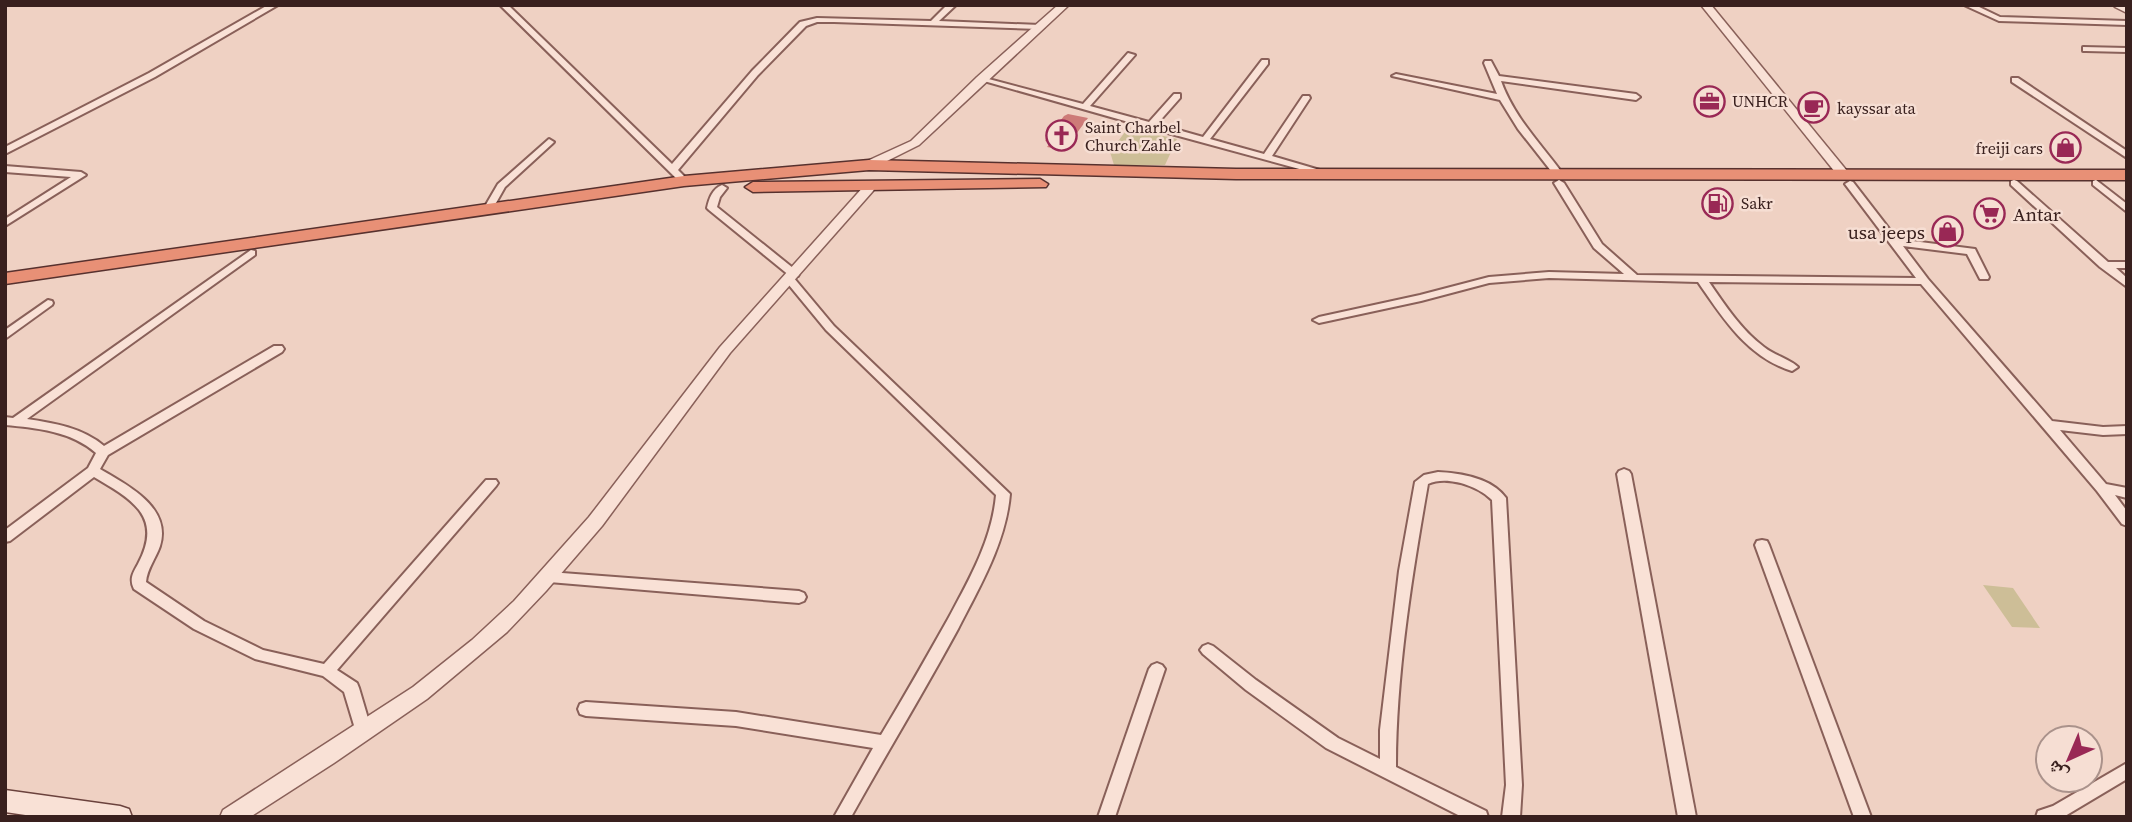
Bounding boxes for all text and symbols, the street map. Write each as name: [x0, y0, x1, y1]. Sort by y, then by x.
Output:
office icon: UNHCR: [1692, 84, 1726, 118]
place label: UNHCR: [1732, 90, 1788, 112]
cafe icon: kayssar ata: [1797, 91, 1831, 125]
place label: kayssar ata: [1837, 97, 1917, 119]
place label: Saint Charbel Church Zahle: [1085, 116, 1181, 156]
church icon: Saint Charbel Church Zahle: [1045, 119, 1079, 153]
shop icon: freiji cars: [2049, 131, 2083, 165]
place label: freiji cars: [1975, 137, 2043, 159]
fuel station icon: Sakr: [1701, 186, 1735, 220]
place label: Sakr: [1741, 192, 1773, 214]
supermarket icon: Antar: [1973, 197, 2007, 231]
place label: Antar: [2013, 201, 2061, 227]
shop icon: usa jeeps: [1931, 215, 1965, 249]
place label: usa jeeps: [1848, 219, 1925, 245]
north arrow: [2034, 724, 2104, 794]
text: ش: [2041, 755, 2073, 788]

